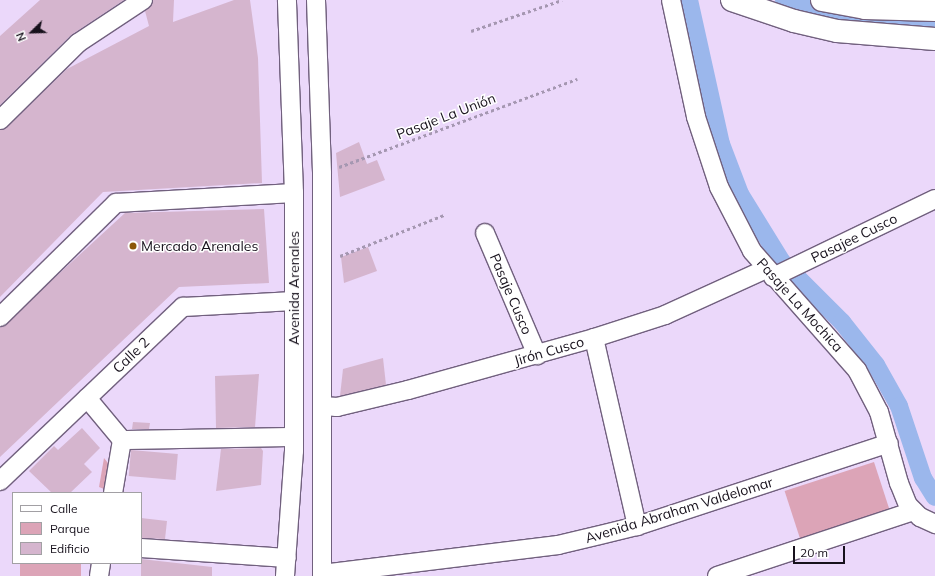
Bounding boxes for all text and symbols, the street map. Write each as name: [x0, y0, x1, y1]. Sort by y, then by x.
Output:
north arrow: [12, 12, 52, 52]
text: N: [13, 30, 29, 43]
street label: Pasaje La Unión: [394, 89, 498, 143]
street label: Pasajee Cusco: [808, 210, 900, 266]
street label: Avenida Arenales: [286, 231, 302, 345]
place label: Mercado Arenales: [141, 238, 258, 254]
marker: Mercado Arenales: [128, 241, 138, 251]
street label: Pasaje Cusco: [486, 251, 536, 337]
street label: Pasaje La Mochica: [753, 255, 847, 355]
street label: Jirón Cusco: [512, 333, 586, 369]
street label: Calle 2: [109, 334, 153, 376]
street label: Avenida Abraham Valdelomar: [583, 473, 775, 547]
legend: [12, 492, 142, 564]
text: Calle: [50, 501, 77, 516]
text: Parque: [50, 521, 90, 536]
scale bar: [795, 538, 847, 564]
text: Edificio: [50, 541, 90, 556]
text: 20 m: [800, 545, 828, 560]

